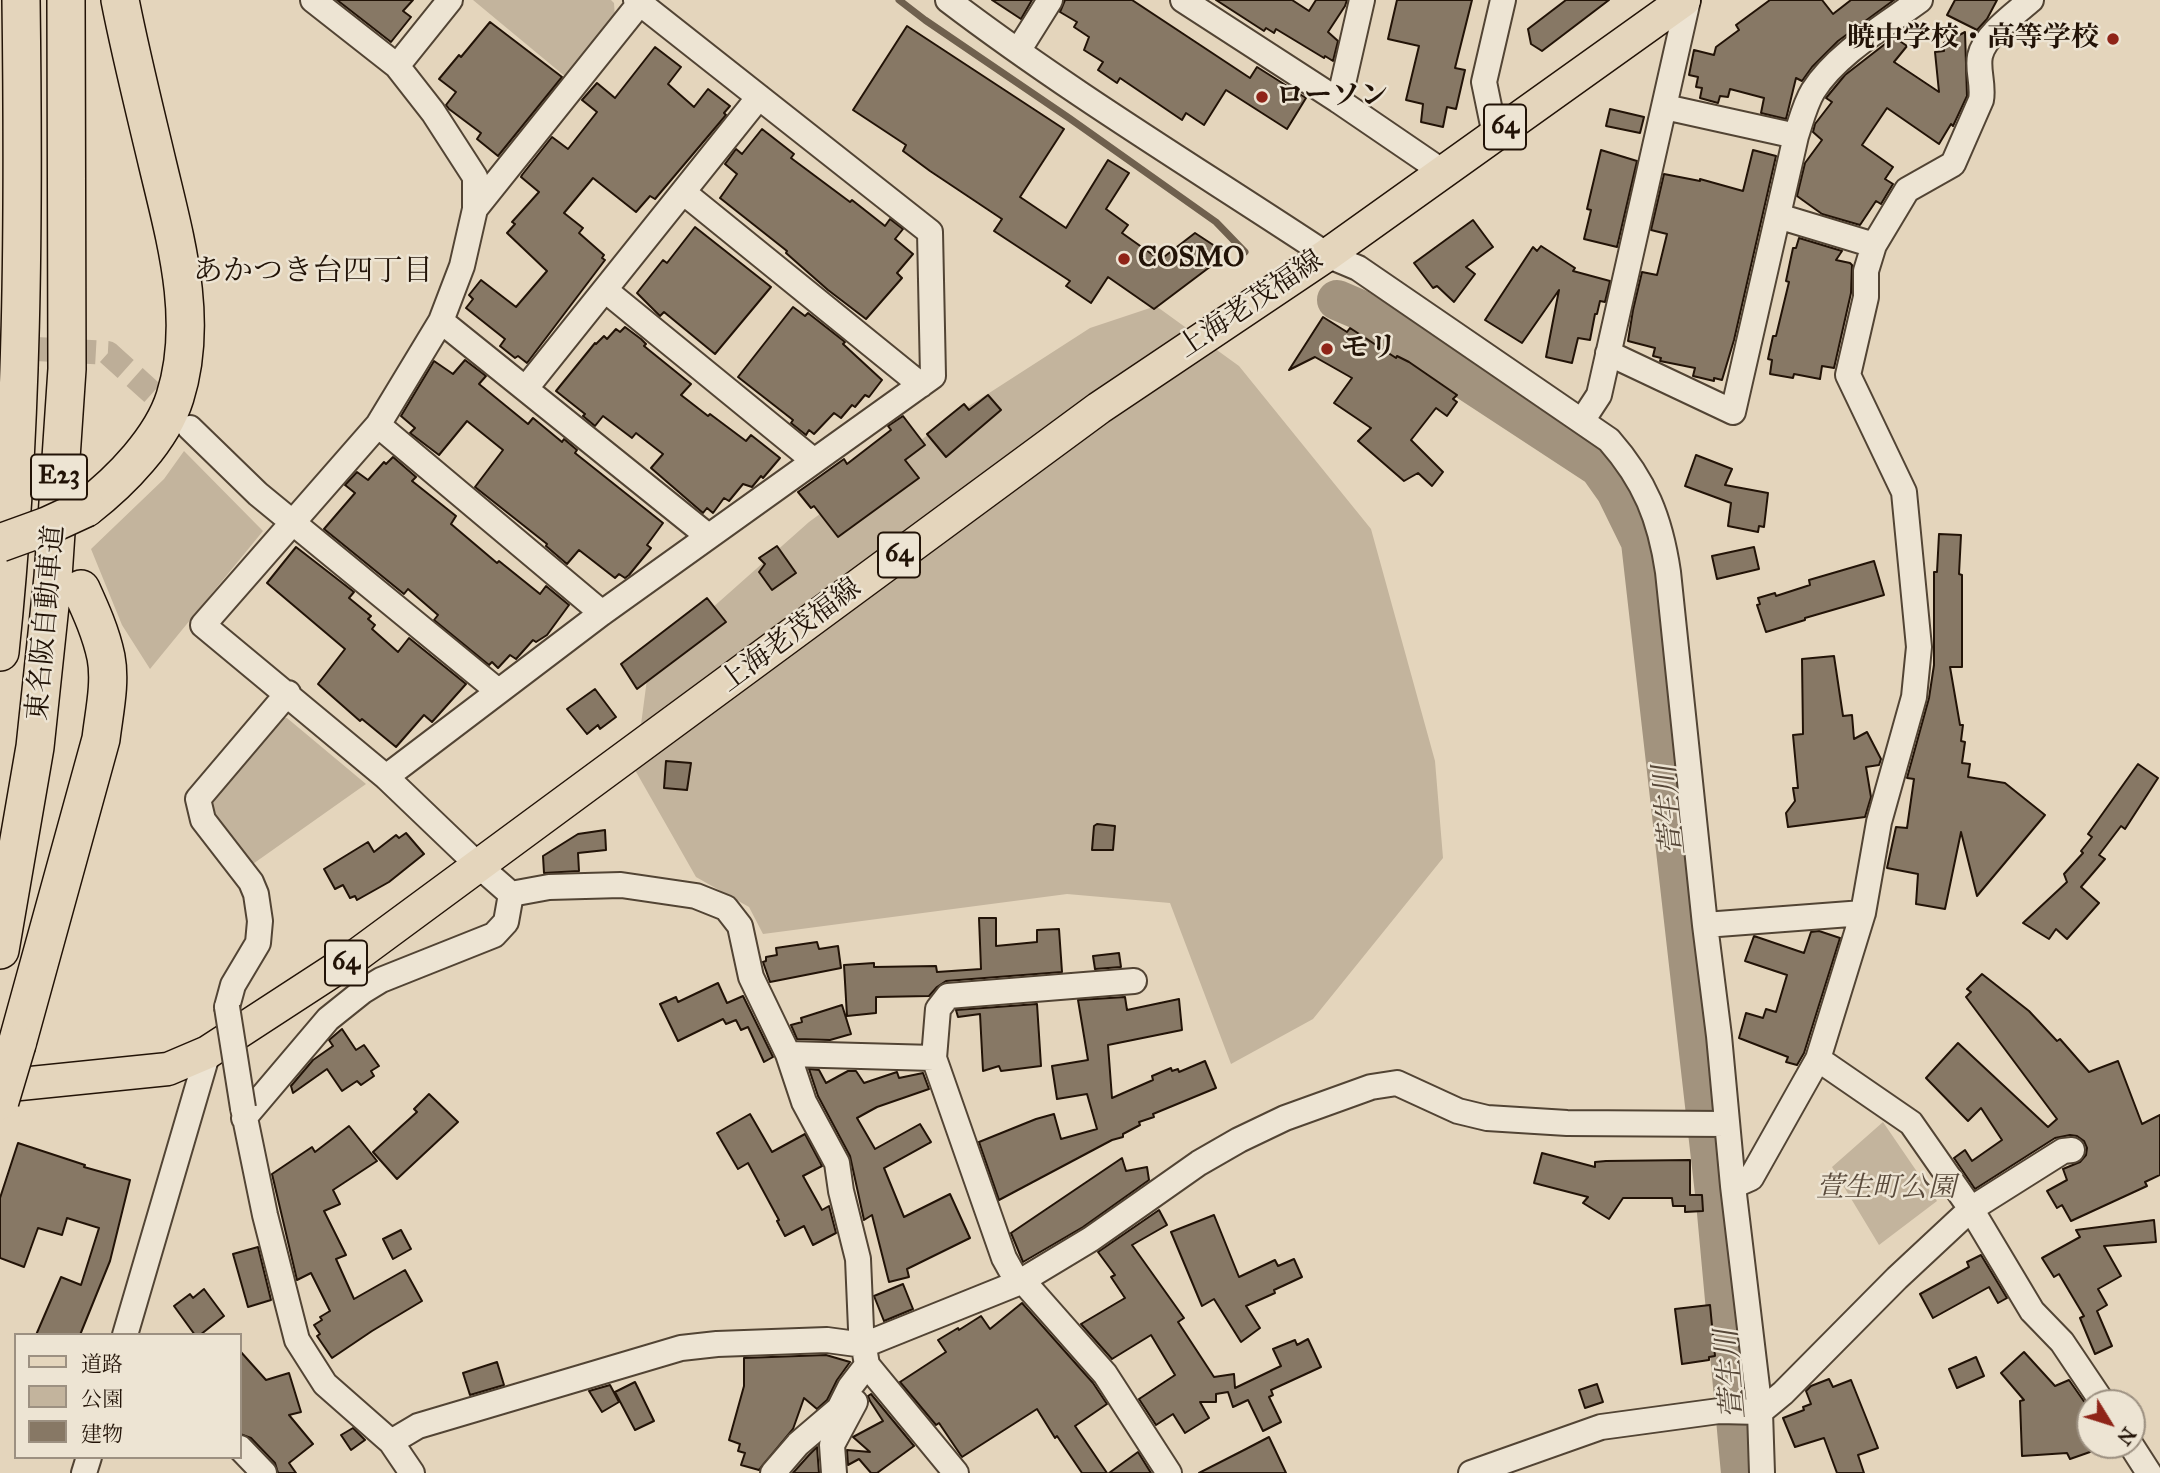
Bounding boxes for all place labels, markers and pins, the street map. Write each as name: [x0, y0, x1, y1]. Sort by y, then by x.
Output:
place label: 暁中学校・高等学校: [1847, 22, 2099, 56]
marker: 暁中学校・高等学校: [2105, 31, 2121, 47]
place label: ローソン: [1276, 80, 1388, 114]
marker: ローソン: [1254, 89, 1270, 105]
place label: COSMO: [1138, 242, 1244, 276]
marker: COSMO: [1116, 251, 1132, 267]
place label: モリ: [1341, 332, 1397, 366]
marker: モリ: [1319, 341, 1335, 357]

